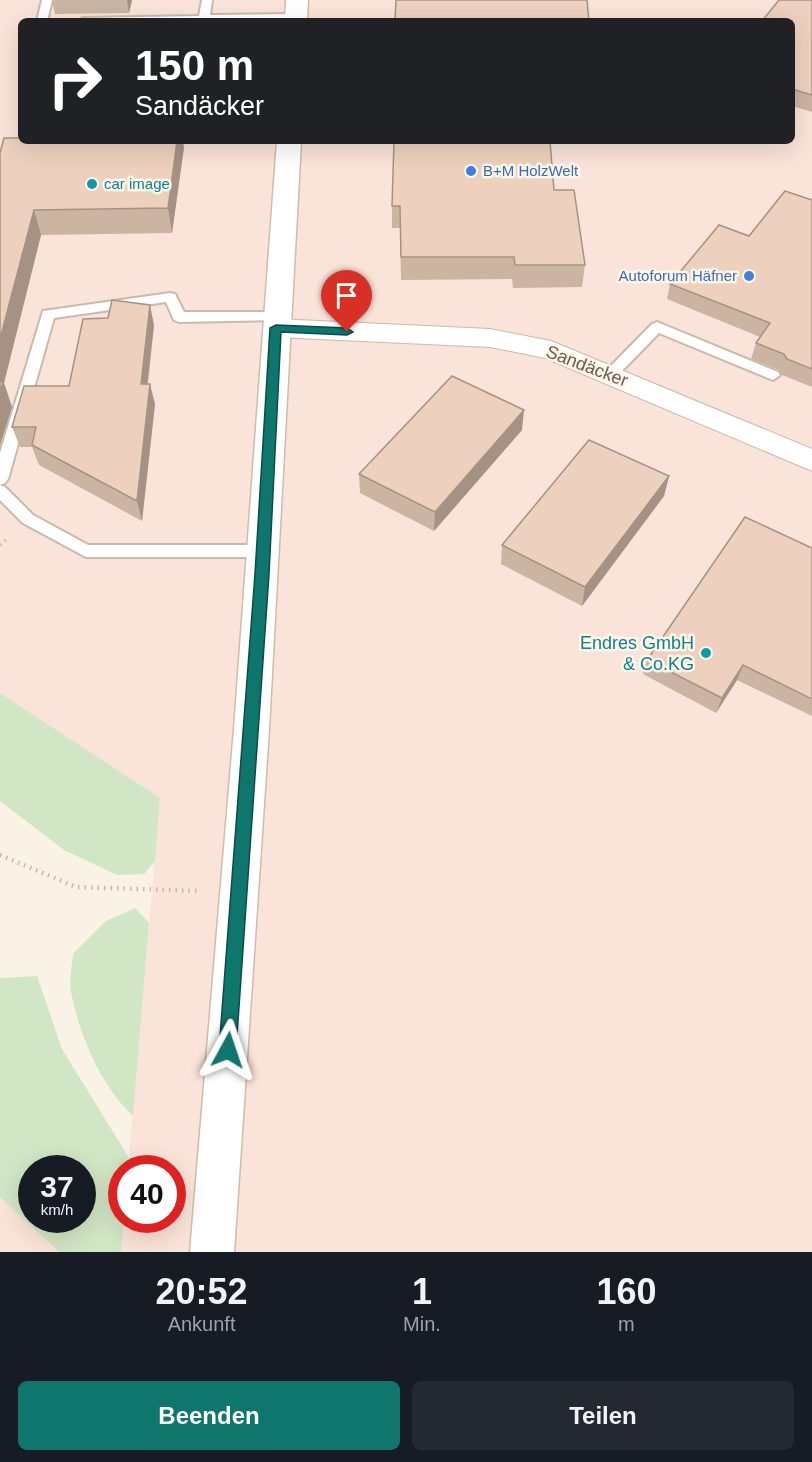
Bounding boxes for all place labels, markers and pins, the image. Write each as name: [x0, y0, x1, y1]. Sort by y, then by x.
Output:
place label: B+M HolzWelt: [483, 162, 579, 179]
marker: B+M HolzWelt: [464, 164, 478, 178]
place label: car image: [104, 175, 170, 192]
marker: car image: [85, 177, 99, 191]
place label: Autoforum Häfner: [619, 267, 737, 284]
marker: Autoforum Häfner: [742, 269, 756, 283]
pin: [321, 270, 372, 332]
place label: Endres GmbH & Co.KG: [580, 633, 694, 674]
marker: Endres GmbH & Co.KG: [699, 646, 713, 660]

